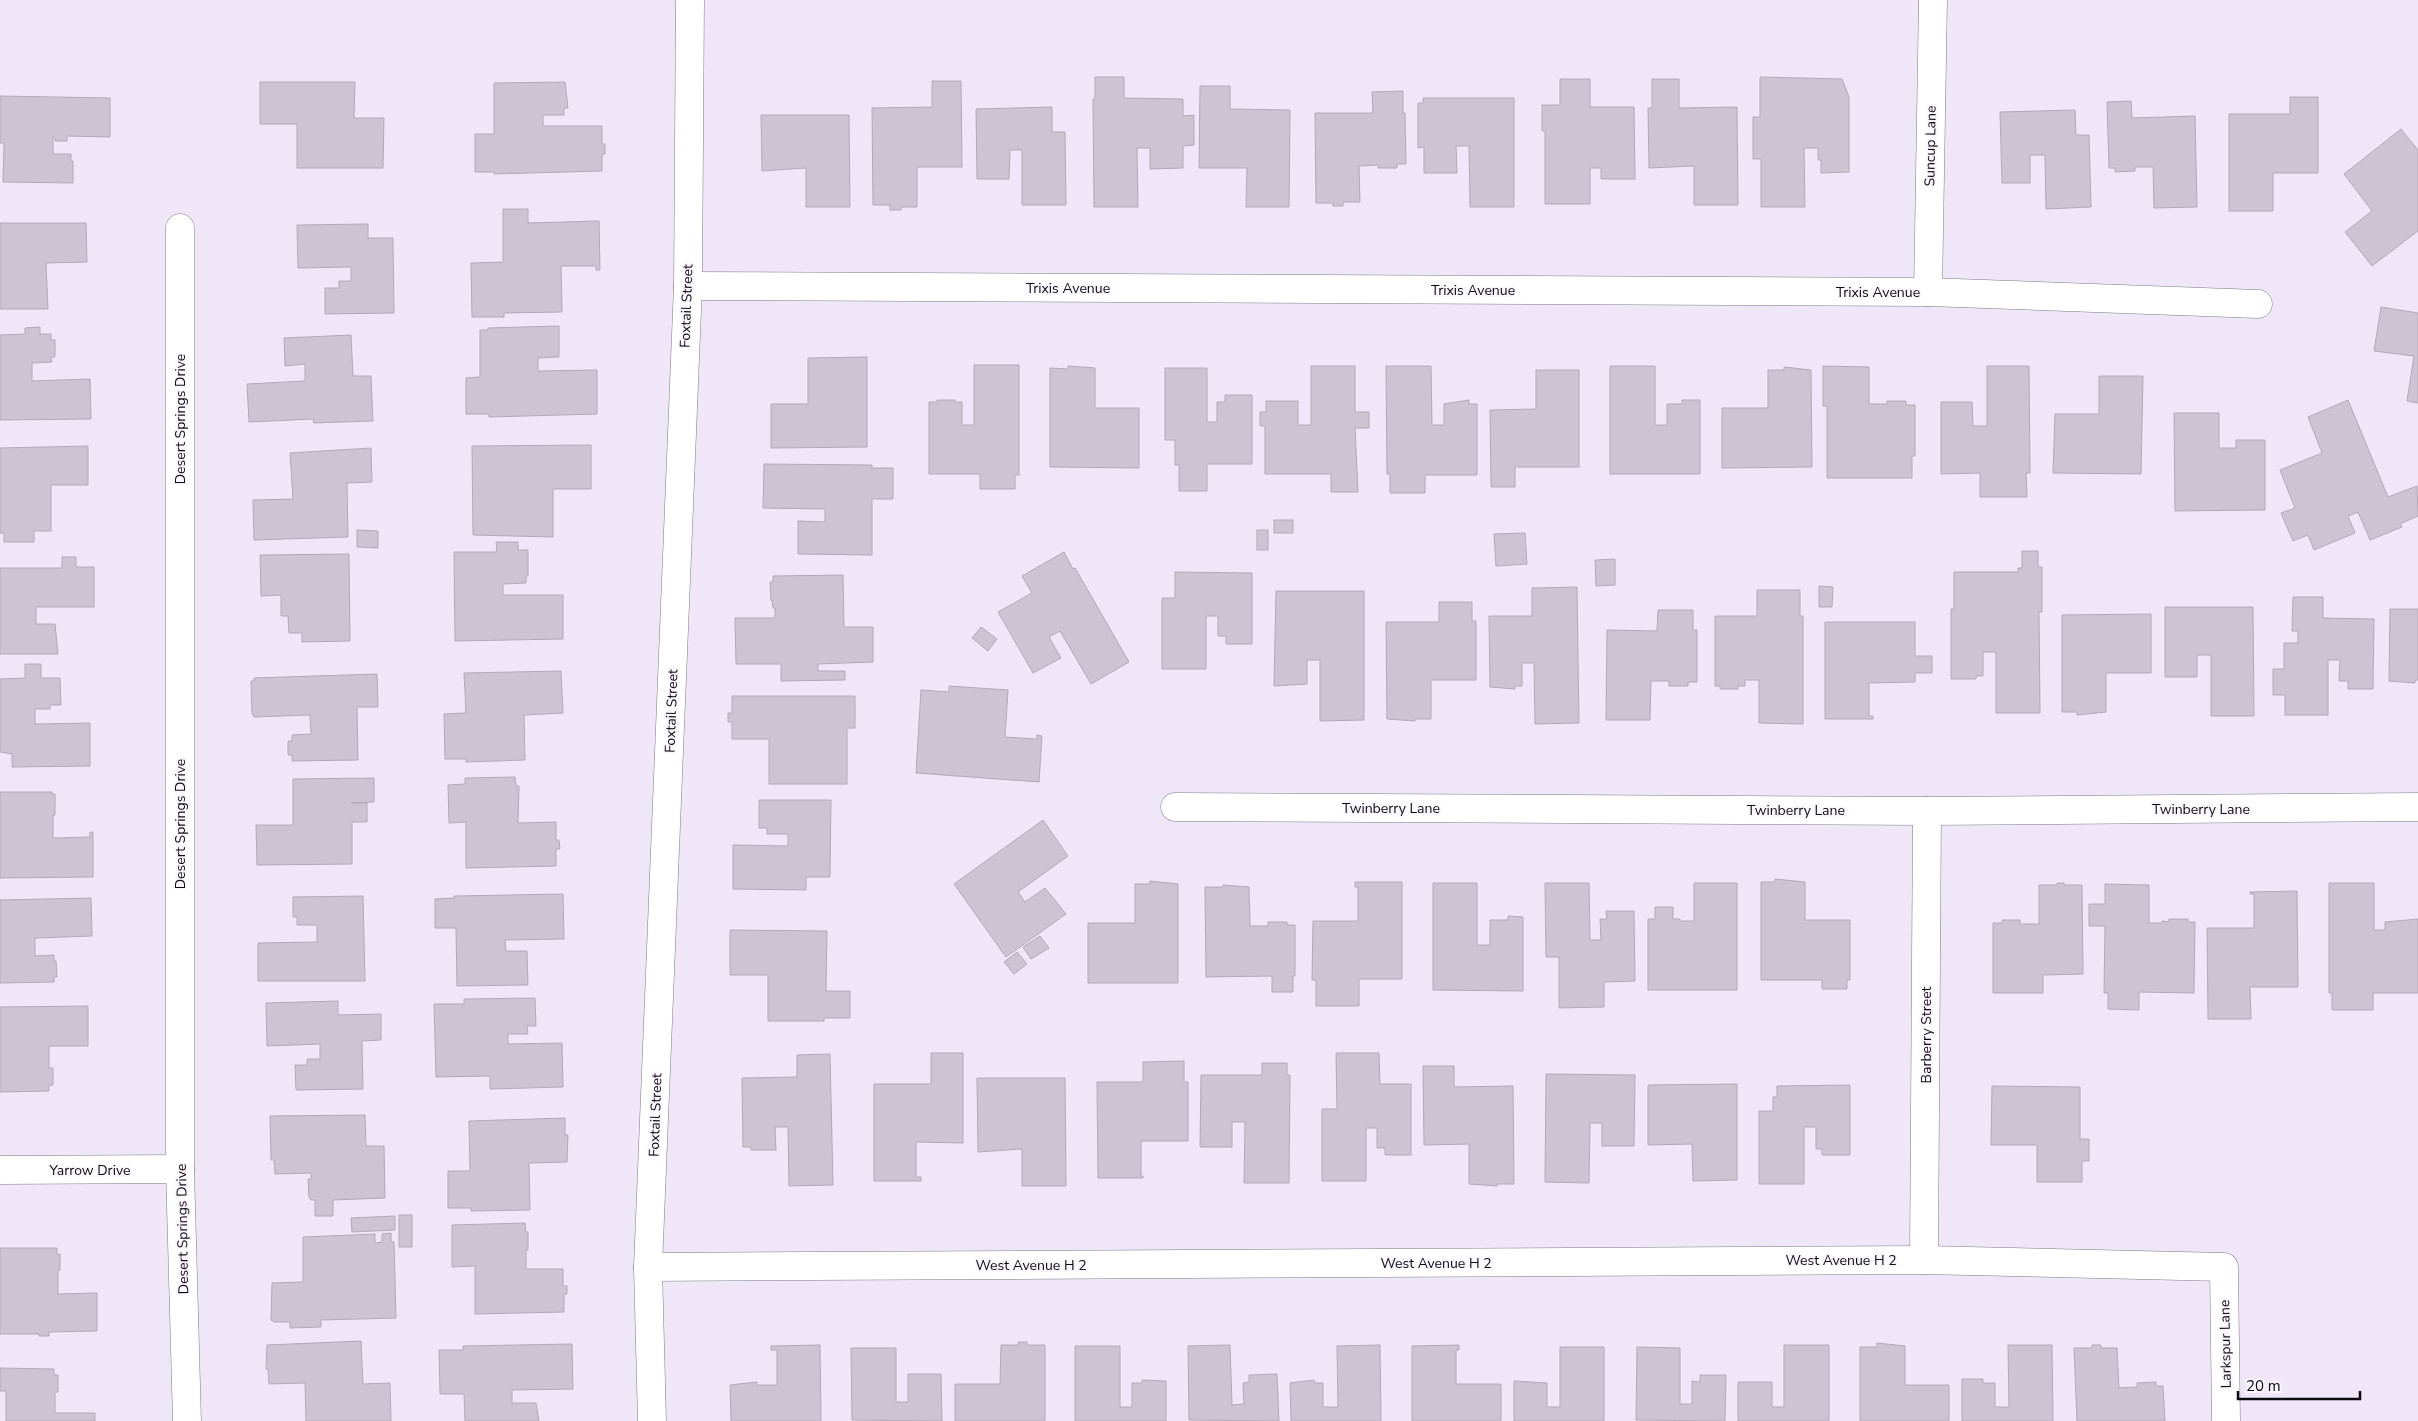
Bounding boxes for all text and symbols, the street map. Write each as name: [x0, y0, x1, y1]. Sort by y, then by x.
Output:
street label: Suncup Lane: [1920, 105, 1941, 187]
street label: Foxtail Street: [676, 264, 697, 348]
street label: Trixis Avenue: [1026, 279, 1110, 298]
street label: Trixis Avenue: [1431, 281, 1515, 300]
street label: Trixis Avenue: [1836, 283, 1920, 302]
street label: Desert Springs Drive: [171, 354, 190, 484]
street label: Foxtail Street: [661, 669, 682, 753]
street label: Desert Springs Drive: [171, 759, 190, 889]
street label: Twinberry Lane: [1342, 799, 1440, 818]
street label: Twinberry Lane: [2152, 800, 2250, 819]
street label: Twinberry Lane: [1747, 801, 1845, 820]
street label: Barberry Street: [1917, 986, 1936, 1083]
street label: Foxtail Street: [645, 1073, 666, 1157]
street label: Yarrow Drive: [49, 1161, 130, 1180]
street label: Desert Springs Drive: [172, 1164, 193, 1294]
street label: West Avenue H 2: [1785, 1251, 1897, 1270]
street label: West Avenue H 2: [1380, 1254, 1492, 1273]
street label: West Avenue H 2: [975, 1256, 1087, 1275]
street label: Larkspur Lane: [2215, 1299, 2236, 1389]
scale bar: [2238, 1368, 2360, 1400]
text: 20 m: [2246, 1376, 2281, 1396]

